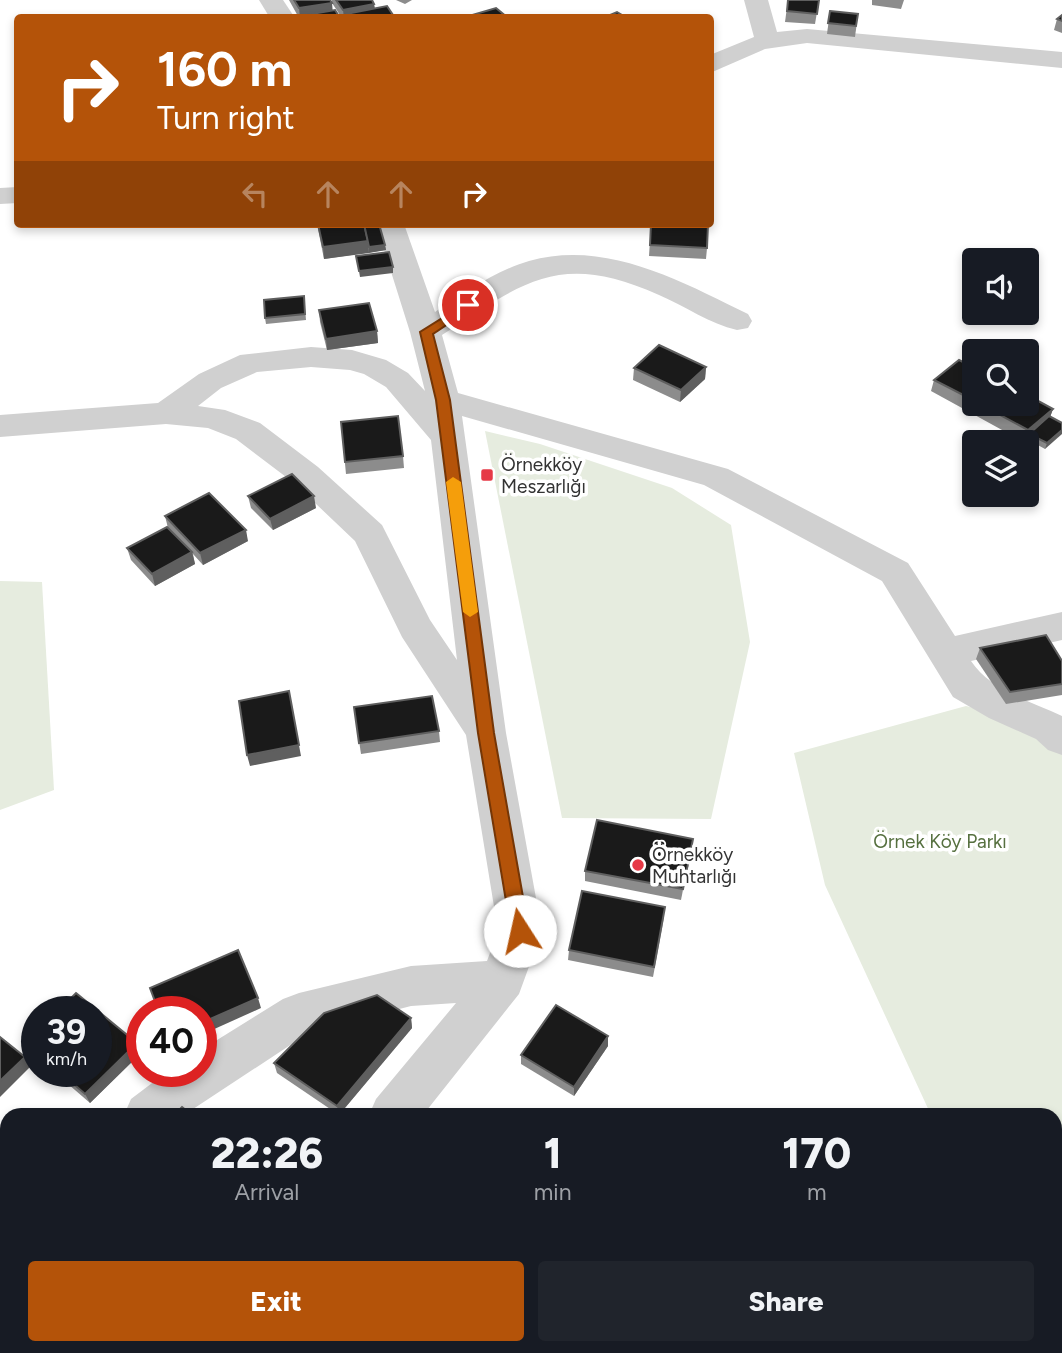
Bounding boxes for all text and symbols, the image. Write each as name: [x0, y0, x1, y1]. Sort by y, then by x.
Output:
text: 160 m: [157, 39, 292, 98]
icon: right: [42, 42, 133, 133]
text: Turn right: [157, 99, 295, 137]
icon: left: [236, 175, 274, 213]
icon: ahead: [309, 175, 347, 213]
icon: ahead: [382, 175, 420, 213]
icon: right: [455, 175, 493, 213]
map controls: [962, 248, 1039, 507]
button: sound: [962, 248, 1039, 325]
pin: [438, 275, 498, 335]
icon: arrive: [449, 286, 487, 324]
button: search: [962, 339, 1039, 416]
button: layers: [962, 430, 1039, 507]
place label: Örnekköy Meszarlığı: [501, 453, 586, 498]
marker: Örnekköy Meszarlığı: [479, 467, 495, 483]
park label: Örnek Köy Parkı: [873, 830, 1007, 853]
place label: Örnekköy Muhtarlığı: [652, 843, 737, 888]
marker: Örnekköy Muhtarlığı: [630, 857, 646, 873]
position arrow: [483, 894, 557, 968]
speed limit sign: 40: [126, 996, 217, 1087]
text: 39: [47, 1011, 86, 1053]
text: km/h: [46, 1048, 87, 1070]
text: 22:26: [211, 1128, 323, 1179]
text: 1: [544, 1128, 562, 1179]
text: 170: [782, 1128, 851, 1179]
text: Arrival: [234, 1178, 299, 1206]
text: min: [534, 1178, 572, 1206]
text: m: [807, 1178, 827, 1206]
button: Exit: [28, 1261, 524, 1341]
button: Share: [538, 1261, 1034, 1341]

